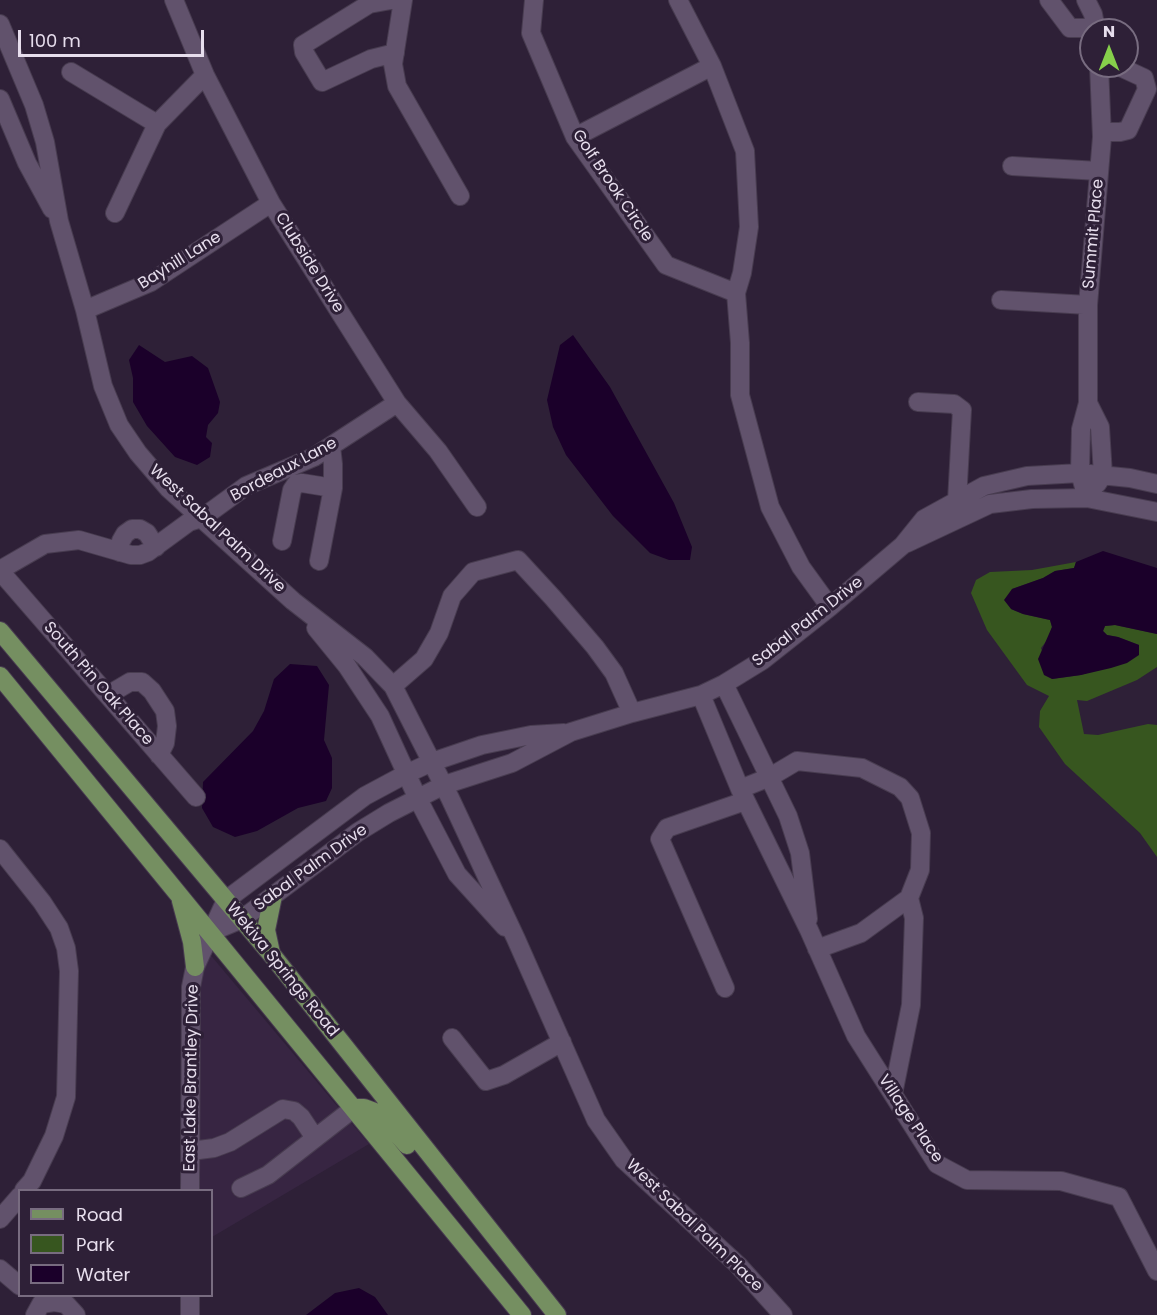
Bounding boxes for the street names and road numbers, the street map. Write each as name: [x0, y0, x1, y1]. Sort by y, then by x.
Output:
street label: Golf Brook Circle: [567, 126, 657, 246]
street label: Summit Place: [1080, 178, 1108, 290]
street label: Clubside Drive: [270, 209, 348, 317]
street label: Bayhill Lane: [135, 228, 225, 294]
street label: Bordeaux Lane: [228, 434, 340, 506]
street label: West Sabal Palm Drive: [145, 461, 289, 597]
street label: Sabal Palm Drive: [749, 573, 867, 671]
street label: South Pin Oak Place: [39, 618, 157, 750]
street label: Sabal Palm Drive: [251, 821, 371, 915]
street label: Wekiva Springs Road: [222, 899, 342, 1041]
street label: East Lake Brantley Drive: [181, 984, 203, 1172]
street label: Village Place: [873, 1071, 947, 1167]
street label: West Sabal Palm Place: [622, 1156, 766, 1296]

